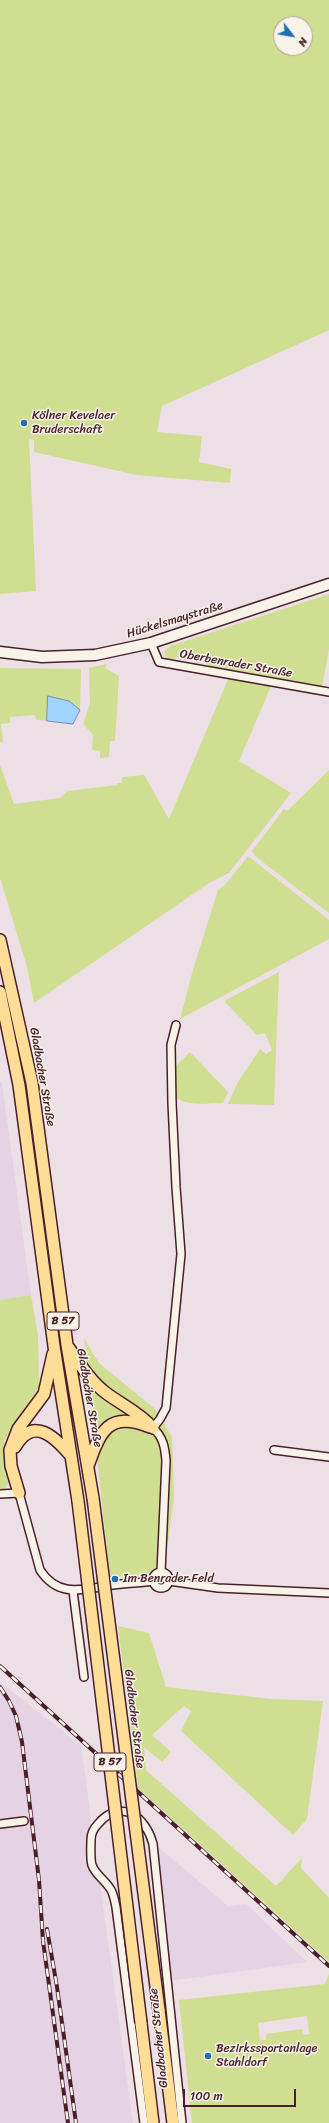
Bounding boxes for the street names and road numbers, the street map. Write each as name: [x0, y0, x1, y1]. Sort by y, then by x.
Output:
street label: Hückelsmaystraße: [125, 599, 225, 641]
street label: Oberbenrader Straße: [179, 647, 293, 681]
street label: Gladbacher Straße: [26, 1027, 58, 1127]
road number: B 57: [47, 1312, 79, 1330]
street label: Gladbacher Straße: [73, 1348, 105, 1448]
street label: Gladbacher Straße: [121, 1669, 147, 1769]
road number: B 57: [94, 1753, 126, 1771]
street label: Gladbacher Straße: [147, 1988, 171, 2088]

